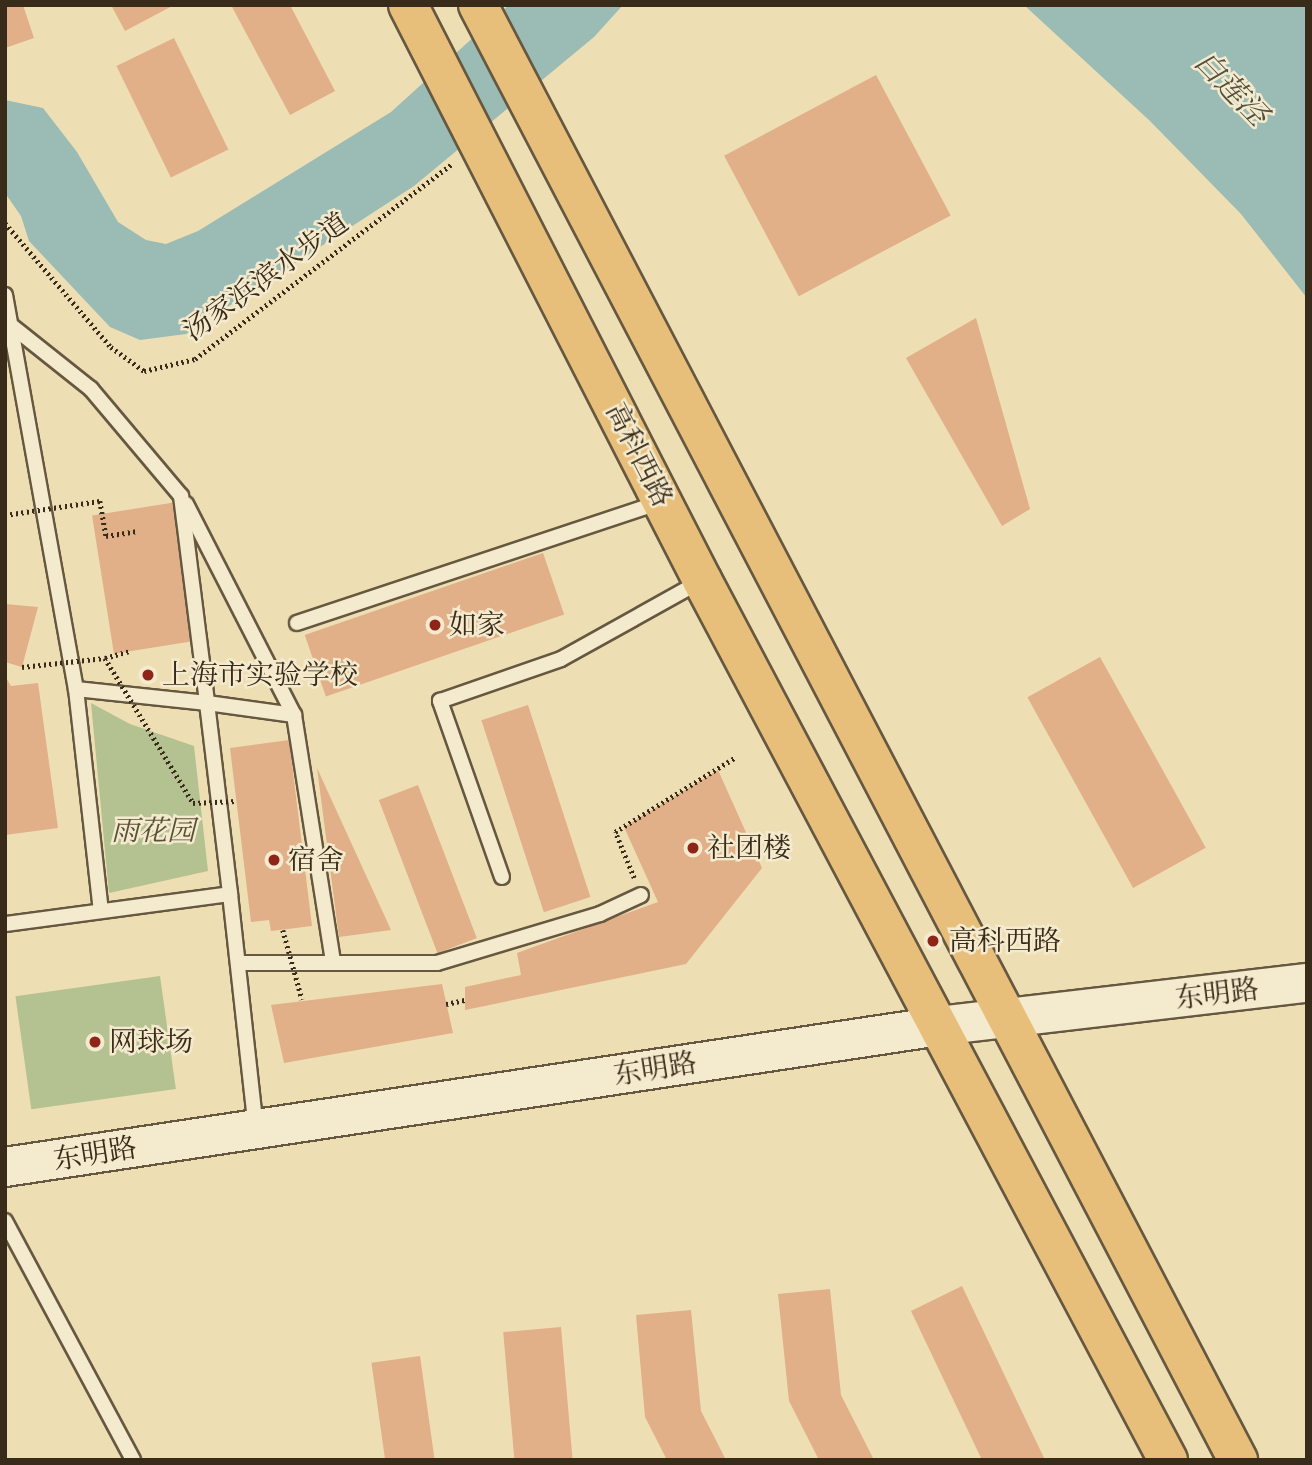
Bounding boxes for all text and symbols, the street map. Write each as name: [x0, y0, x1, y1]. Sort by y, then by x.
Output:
water label: 白莲泾: [1187, 43, 1275, 133]
street label: 汤家浜滨水步道: [177, 206, 355, 348]
street label: 高科西路: [599, 397, 679, 513]
place label: 如家: [449, 608, 505, 642]
marker: 如家: [427, 617, 443, 633]
place label: 上海市实验学校: [162, 658, 358, 692]
marker: 上海市实验学校: [140, 667, 156, 683]
park label: 雨花园: [111, 814, 195, 848]
place label: 社团楼: [707, 831, 791, 865]
marker: 社团楼: [685, 840, 701, 856]
place label: 宿舍: [288, 843, 344, 877]
marker: 宿舍: [266, 852, 282, 868]
place label: 高科西路: [949, 924, 1061, 958]
marker: 高科西路: [923, 931, 943, 951]
street label: 东明路: [1173, 972, 1261, 1016]
place label: 网球场: [109, 1025, 193, 1059]
marker: 网球场: [87, 1034, 103, 1050]
street label: 东明路: [611, 1046, 699, 1092]
street label: 东明路: [51, 1131, 139, 1177]

